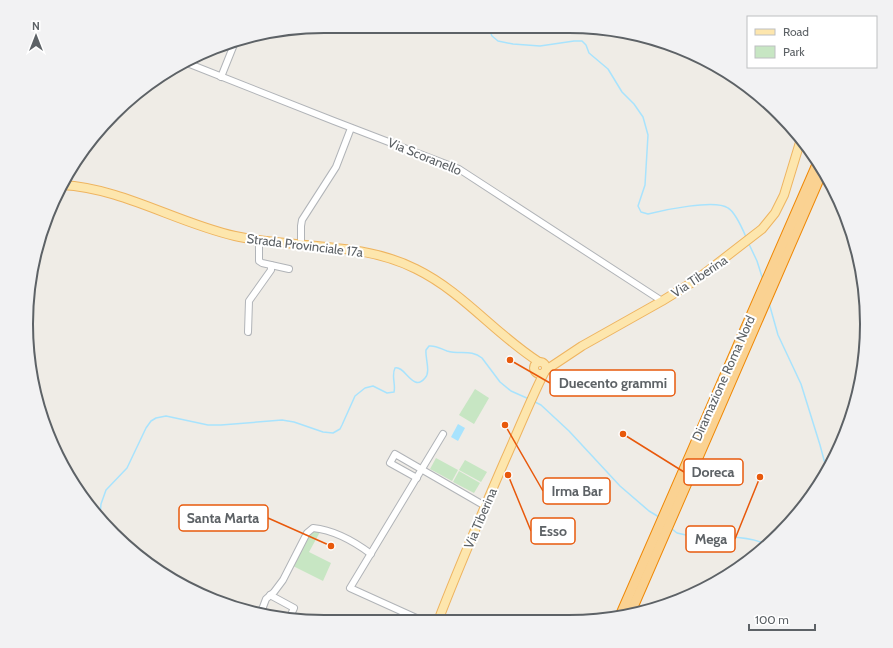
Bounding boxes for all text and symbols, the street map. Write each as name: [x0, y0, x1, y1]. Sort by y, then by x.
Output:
north arrow: [16, 16, 56, 56]
legend: [747, 16, 877, 68]
text: N: [32, 19, 40, 33]
text: Road: [783, 24, 809, 39]
text: Park: [783, 44, 805, 59]
street label: Via Scoranello: [386, 134, 464, 178]
street label: Strada Provinciale 17a: [246, 230, 365, 260]
street label: Via Tiberina: [668, 251, 731, 301]
street label: Diramazione Roma Nord: [688, 313, 758, 443]
callout: Duecento grammi: [550, 370, 675, 396]
text: Duecento grammi: [559, 374, 667, 392]
callout: Doreca: [684, 459, 743, 485]
text: Doreca: [691, 463, 735, 481]
callout: Irma Bar: [543, 478, 610, 504]
text: Irma Bar: [551, 482, 603, 500]
street label: Via Tiberina: [460, 485, 500, 551]
callout: Santa Marta: [179, 505, 268, 531]
text: Santa Marta: [187, 509, 259, 527]
callout: Esso: [531, 518, 575, 544]
text: Esso: [539, 522, 567, 540]
callout: Mega: [686, 526, 735, 552]
text: Mega: [695, 530, 727, 548]
scale bar: [749, 606, 815, 632]
text: 100 m: [755, 612, 789, 627]

